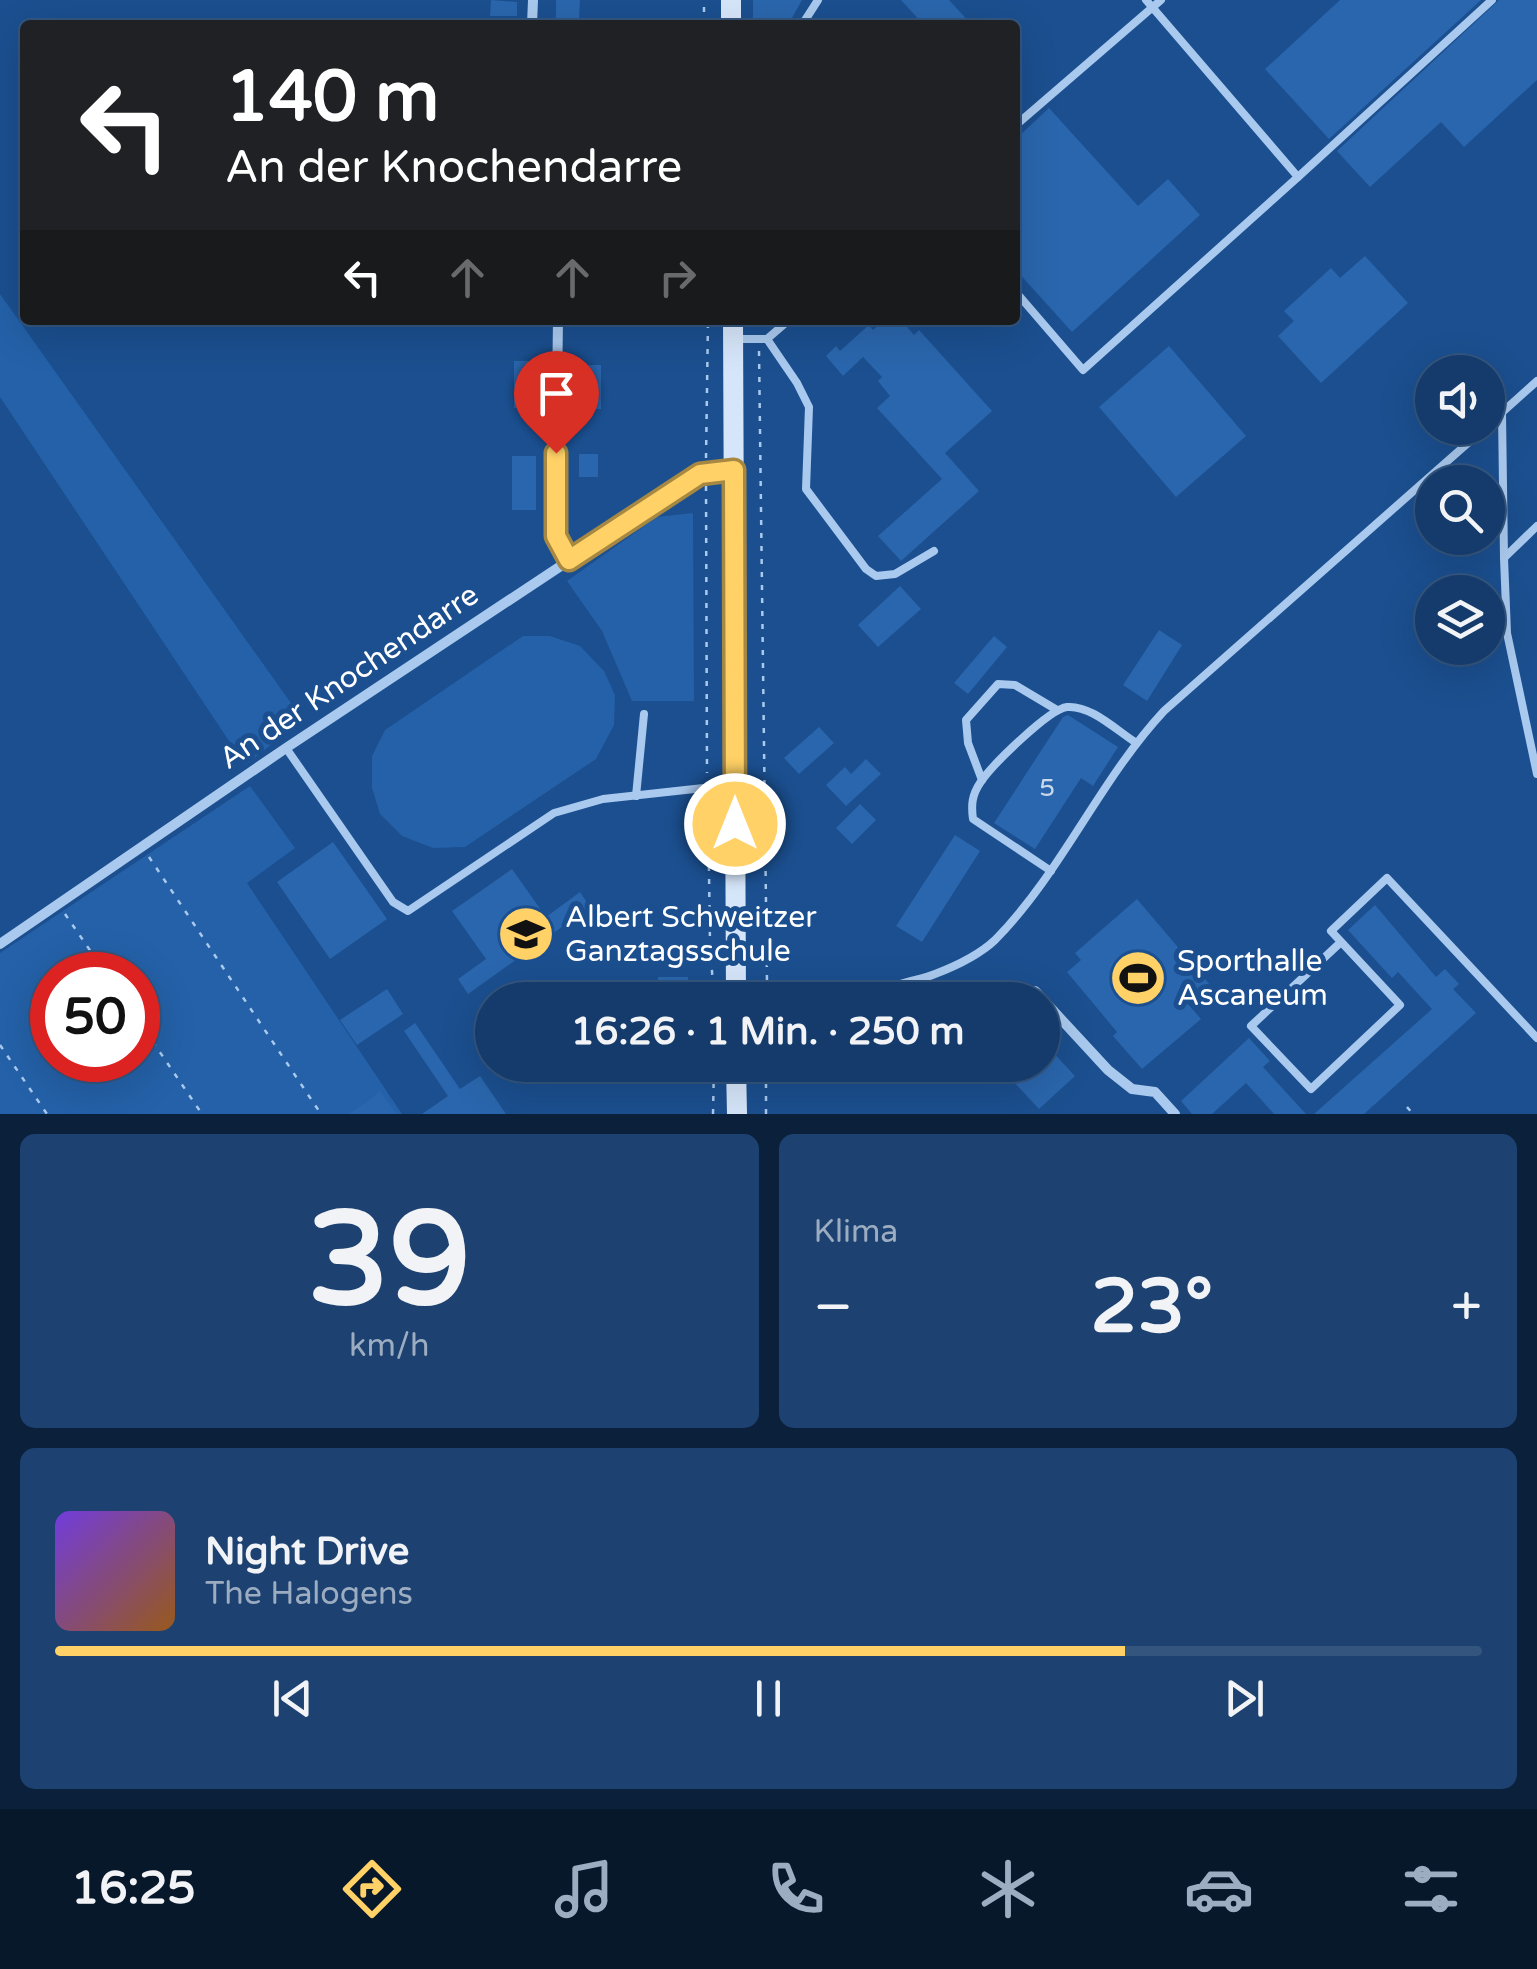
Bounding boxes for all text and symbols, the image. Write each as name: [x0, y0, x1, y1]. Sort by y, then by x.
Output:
text: 140 m: [225, 56, 439, 140]
icon: left: [60, 60, 190, 190]
text: An der Knochendarre: [225, 141, 682, 195]
icon: left: [335, 250, 390, 305]
icon: ahead: [440, 250, 495, 305]
icon: ahead: [545, 250, 600, 305]
icon: right: [650, 250, 705, 305]
pin: [514, 351, 599, 454]
map controls: [1415, 355, 1505, 665]
button: sound: [1415, 355, 1505, 445]
icon: arrive: [529, 366, 584, 421]
button: search: [1415, 465, 1505, 555]
button: layers: [1415, 575, 1505, 665]
street label: An der Knochendarre: [212, 576, 486, 778]
position arrow: [683, 772, 787, 876]
house number: 5: [1039, 773, 1055, 803]
place label: Albert Schweitzer Ganztagsschule: [565, 899, 817, 970]
school or university icon: Albert Schweitzer Ganztagsschule: [496, 904, 556, 964]
place label: Sporthalle Ascaneum: [1177, 943, 1328, 1014]
sports icon: Sporthalle Ascaneum: [1108, 948, 1168, 1008]
speed limit sign: 50: [30, 952, 160, 1082]
text: 16:26 · 1 Min. · 250 m: [571, 1009, 964, 1055]
text: 39: [308, 1184, 471, 1340]
text: Klima: [814, 1213, 898, 1251]
text: 23°: [1091, 1262, 1213, 1352]
text: −: [814, 1275, 853, 1341]
text: +: [1451, 1275, 1482, 1341]
text: km/h: [349, 1327, 429, 1365]
text: Night Drive: [205, 1529, 409, 1575]
text: The Halogens: [205, 1575, 413, 1613]
icon: previous: [265, 1671, 320, 1726]
icon: pause: [741, 1671, 796, 1726]
icon: next: [1217, 1671, 1272, 1726]
icon: directions: [337, 1854, 407, 1924]
icon: music: [549, 1854, 619, 1924]
icon: phone: [761, 1854, 831, 1924]
icon: climate: [973, 1854, 1043, 1924]
icon: car: [1184, 1854, 1254, 1924]
icon: filters: [1396, 1854, 1466, 1924]
text: 16:25: [71, 1862, 196, 1916]

